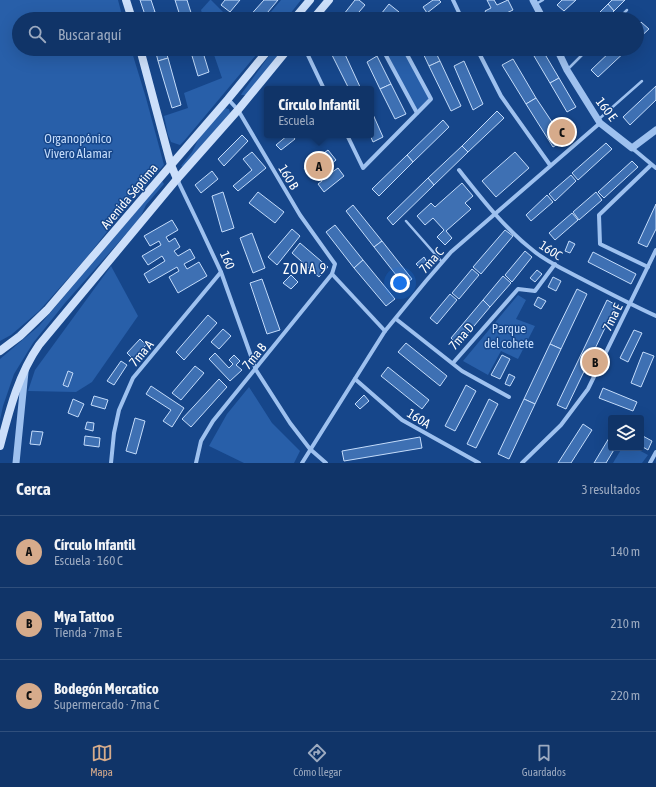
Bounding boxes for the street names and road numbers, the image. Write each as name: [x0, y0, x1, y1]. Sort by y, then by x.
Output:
street label: 160 E: [593, 95, 621, 124]
street label: Avenida Séptima: [98, 161, 161, 232]
street label: 160 B: [275, 162, 302, 193]
street label: 160C: [537, 238, 565, 263]
street label: 7ma C: [416, 244, 447, 276]
street label: 160: [217, 249, 238, 272]
street label: 7ma E: [599, 301, 626, 333]
street label: 7ma D: [446, 320, 477, 353]
street label: 7ma A: [126, 337, 157, 370]
street label: 7ma B: [239, 340, 270, 372]
street label: 160A: [404, 406, 434, 432]

